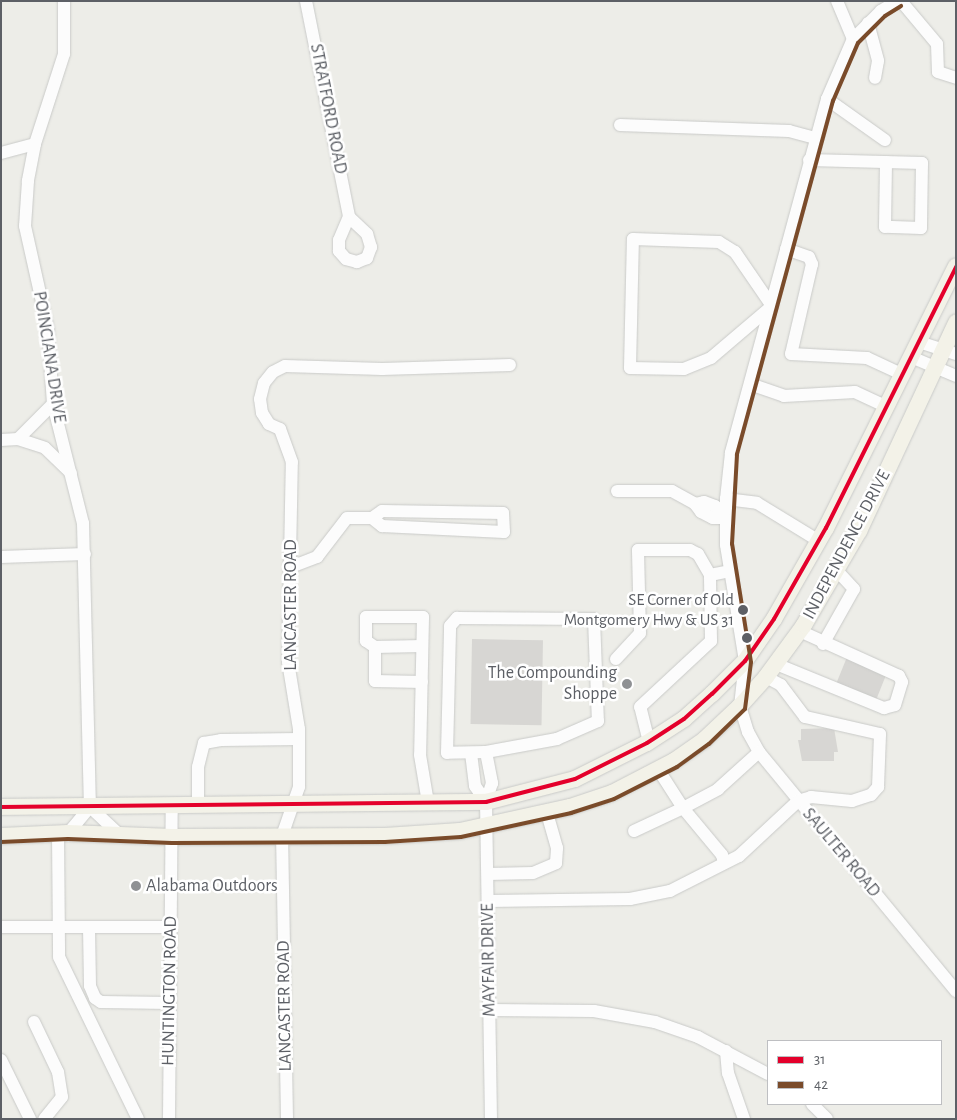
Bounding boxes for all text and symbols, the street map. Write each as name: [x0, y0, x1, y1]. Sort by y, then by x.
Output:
street label: STRATFORD ROAD: [305, 42, 351, 176]
street label: POINCIANA DRIVE: [28, 290, 70, 424]
street label: INDEPENDENCE DRIVE: [798, 467, 896, 623]
street label: LANCASTER ROAD: [280, 539, 302, 671]
place label: SE Corner of Old Montgomery Hwy & US 31: [564, 590, 734, 630]
marker: SE Corner of Old Montgomery Hwy & US 31: [738, 605, 748, 615]
unlabelled marker: [742, 633, 752, 643]
place label: The Compounding Shoppe: [488, 663, 617, 706]
marker: The Compounding Shoppe: [621, 678, 633, 690]
street label: SAULTER ROAD: [797, 804, 885, 902]
place label: Alabama Outdoors: [146, 875, 278, 897]
marker: Alabama Outdoors: [130, 880, 142, 892]
street label: MAYFAIR DRIVE: [477, 903, 501, 1017]
street label: HUNTINGTON ROAD: [158, 916, 182, 1066]
street label: LANCASTER ROAD: [273, 940, 297, 1072]
legend: [767, 1040, 942, 1105]
text: 31: [814, 1052, 825, 1067]
text: 42: [814, 1077, 828, 1092]

